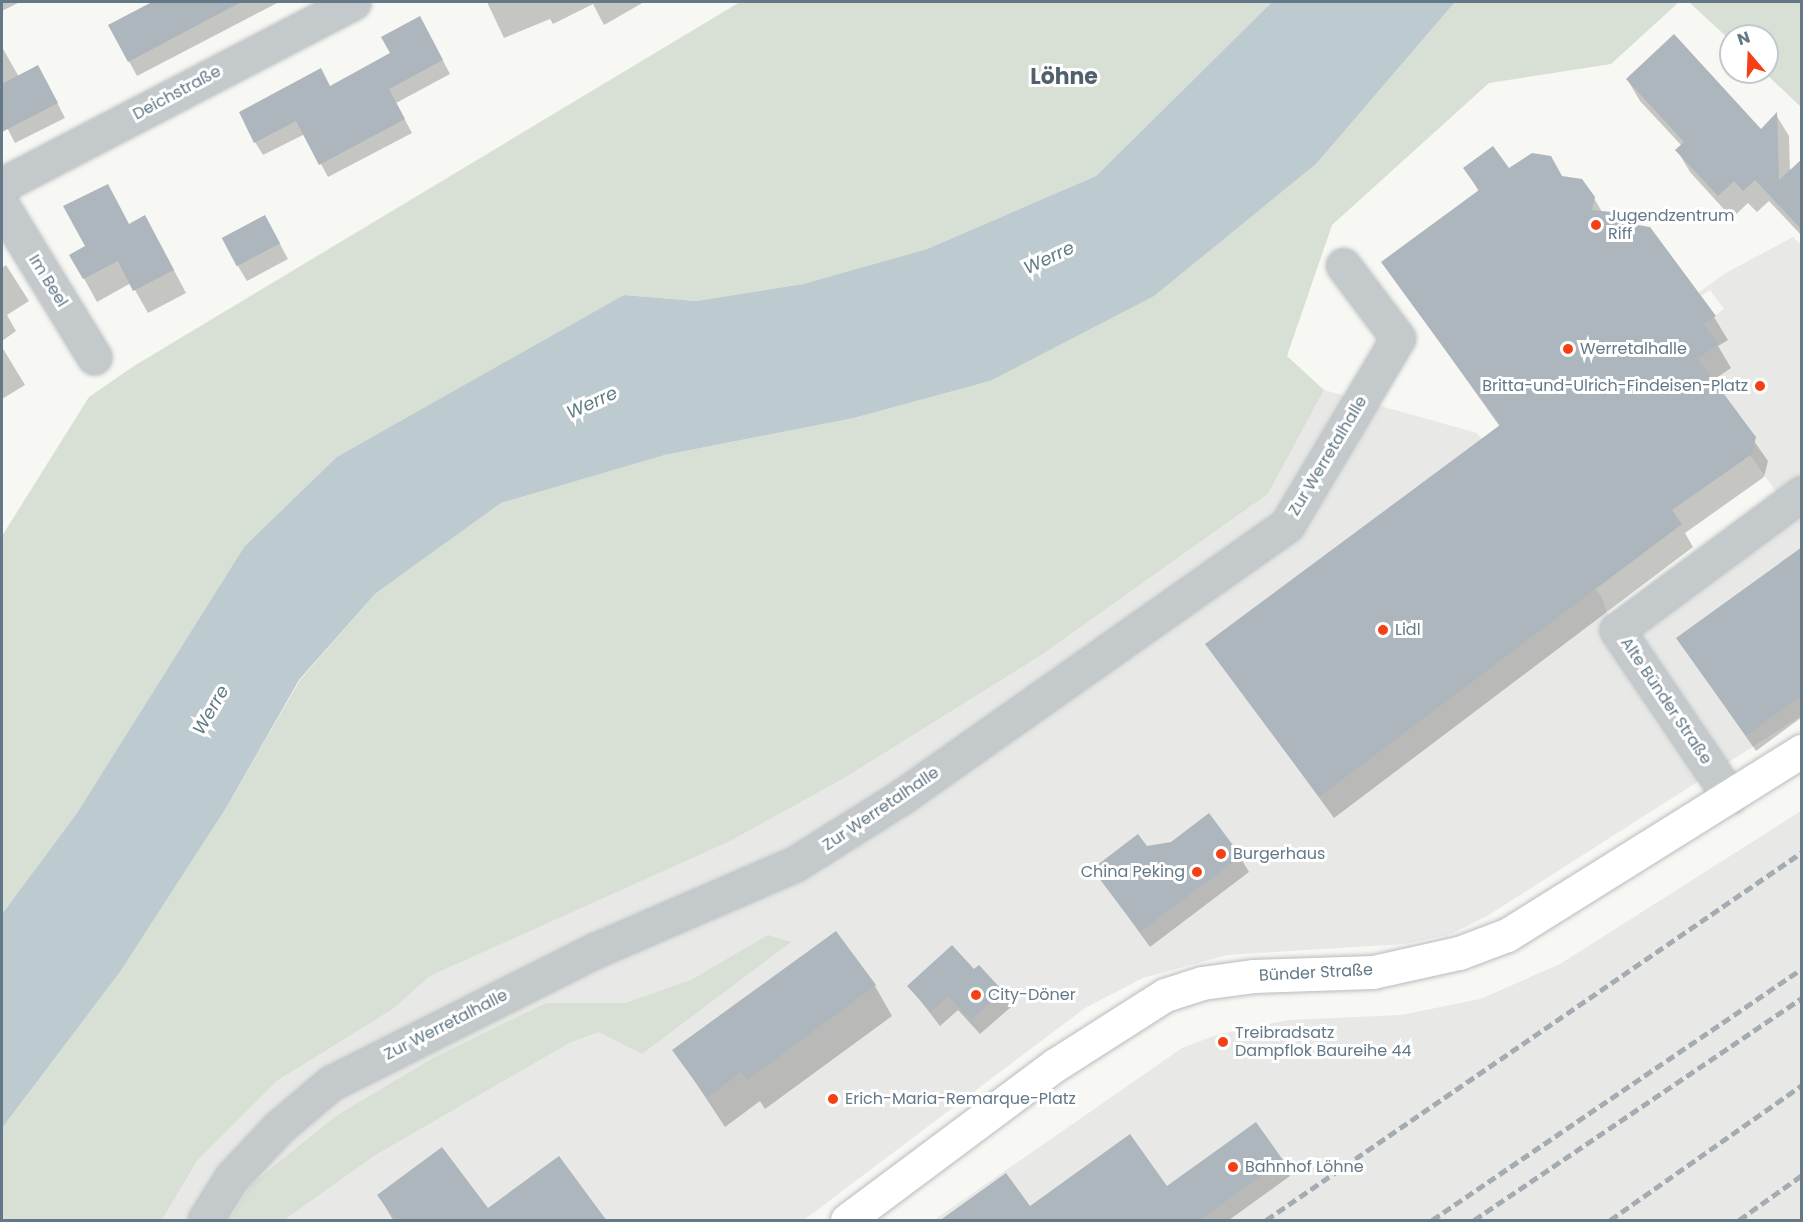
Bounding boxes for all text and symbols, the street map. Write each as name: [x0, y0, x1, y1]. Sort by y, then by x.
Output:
north arrow: [1719, 24, 1779, 84]
text: N: [1734, 26, 1753, 51]
street label: Deichstraße: [130, 62, 224, 124]
district label: Löhne: [1030, 64, 1098, 90]
place label: Jugendzentrum Riff: [1608, 206, 1734, 244]
marker: Jugendzentrum Riff: [1589, 218, 1603, 232]
water label: Werre: [1020, 237, 1078, 279]
street label: Im Beel: [24, 251, 72, 311]
place label: Werretalhalle: [1580, 339, 1687, 359]
marker: Werretalhalle: [1561, 342, 1575, 356]
place label: Britta-und-Ulrich-Findeisen-Platz: [1482, 376, 1748, 396]
marker: Britta-und-Ulrich-Findeisen-Platz: [1753, 379, 1767, 393]
water label: Werre: [563, 382, 621, 424]
street label: Zur Werretalhalle: [1285, 393, 1371, 519]
place label: Lidl: [1395, 620, 1421, 640]
marker: Lidl: [1376, 623, 1390, 637]
street label: Alte Bünder Straße: [1616, 634, 1716, 768]
water label: Werre: [188, 682, 234, 738]
street label: Zur Werretalhalle: [819, 763, 943, 855]
place label: Burgerhaus: [1233, 844, 1325, 864]
marker: Burgerhaus: [1214, 847, 1228, 861]
place label: China Peking: [1081, 862, 1185, 882]
marker: China Peking: [1190, 865, 1204, 879]
street label: Bünder Straße: [1259, 960, 1373, 986]
place label: City-Döner: [988, 985, 1076, 1005]
street label: Zur Werretalhalle: [381, 986, 511, 1064]
marker: City-Döner: [969, 988, 983, 1002]
place label: Treibradsatz Dampflok Baureihe 44: [1235, 1023, 1412, 1061]
marker: Treibradsatz Dampflok Baureihe 44: [1216, 1035, 1230, 1049]
place label: Erich-Maria-Remarque-Platz: [845, 1089, 1076, 1109]
marker: Erich-Maria-Remarque-Platz: [826, 1092, 840, 1106]
place label: Bahnhof Löhne: [1245, 1157, 1364, 1177]
marker: Bahnhof Löhne: [1226, 1160, 1240, 1174]

